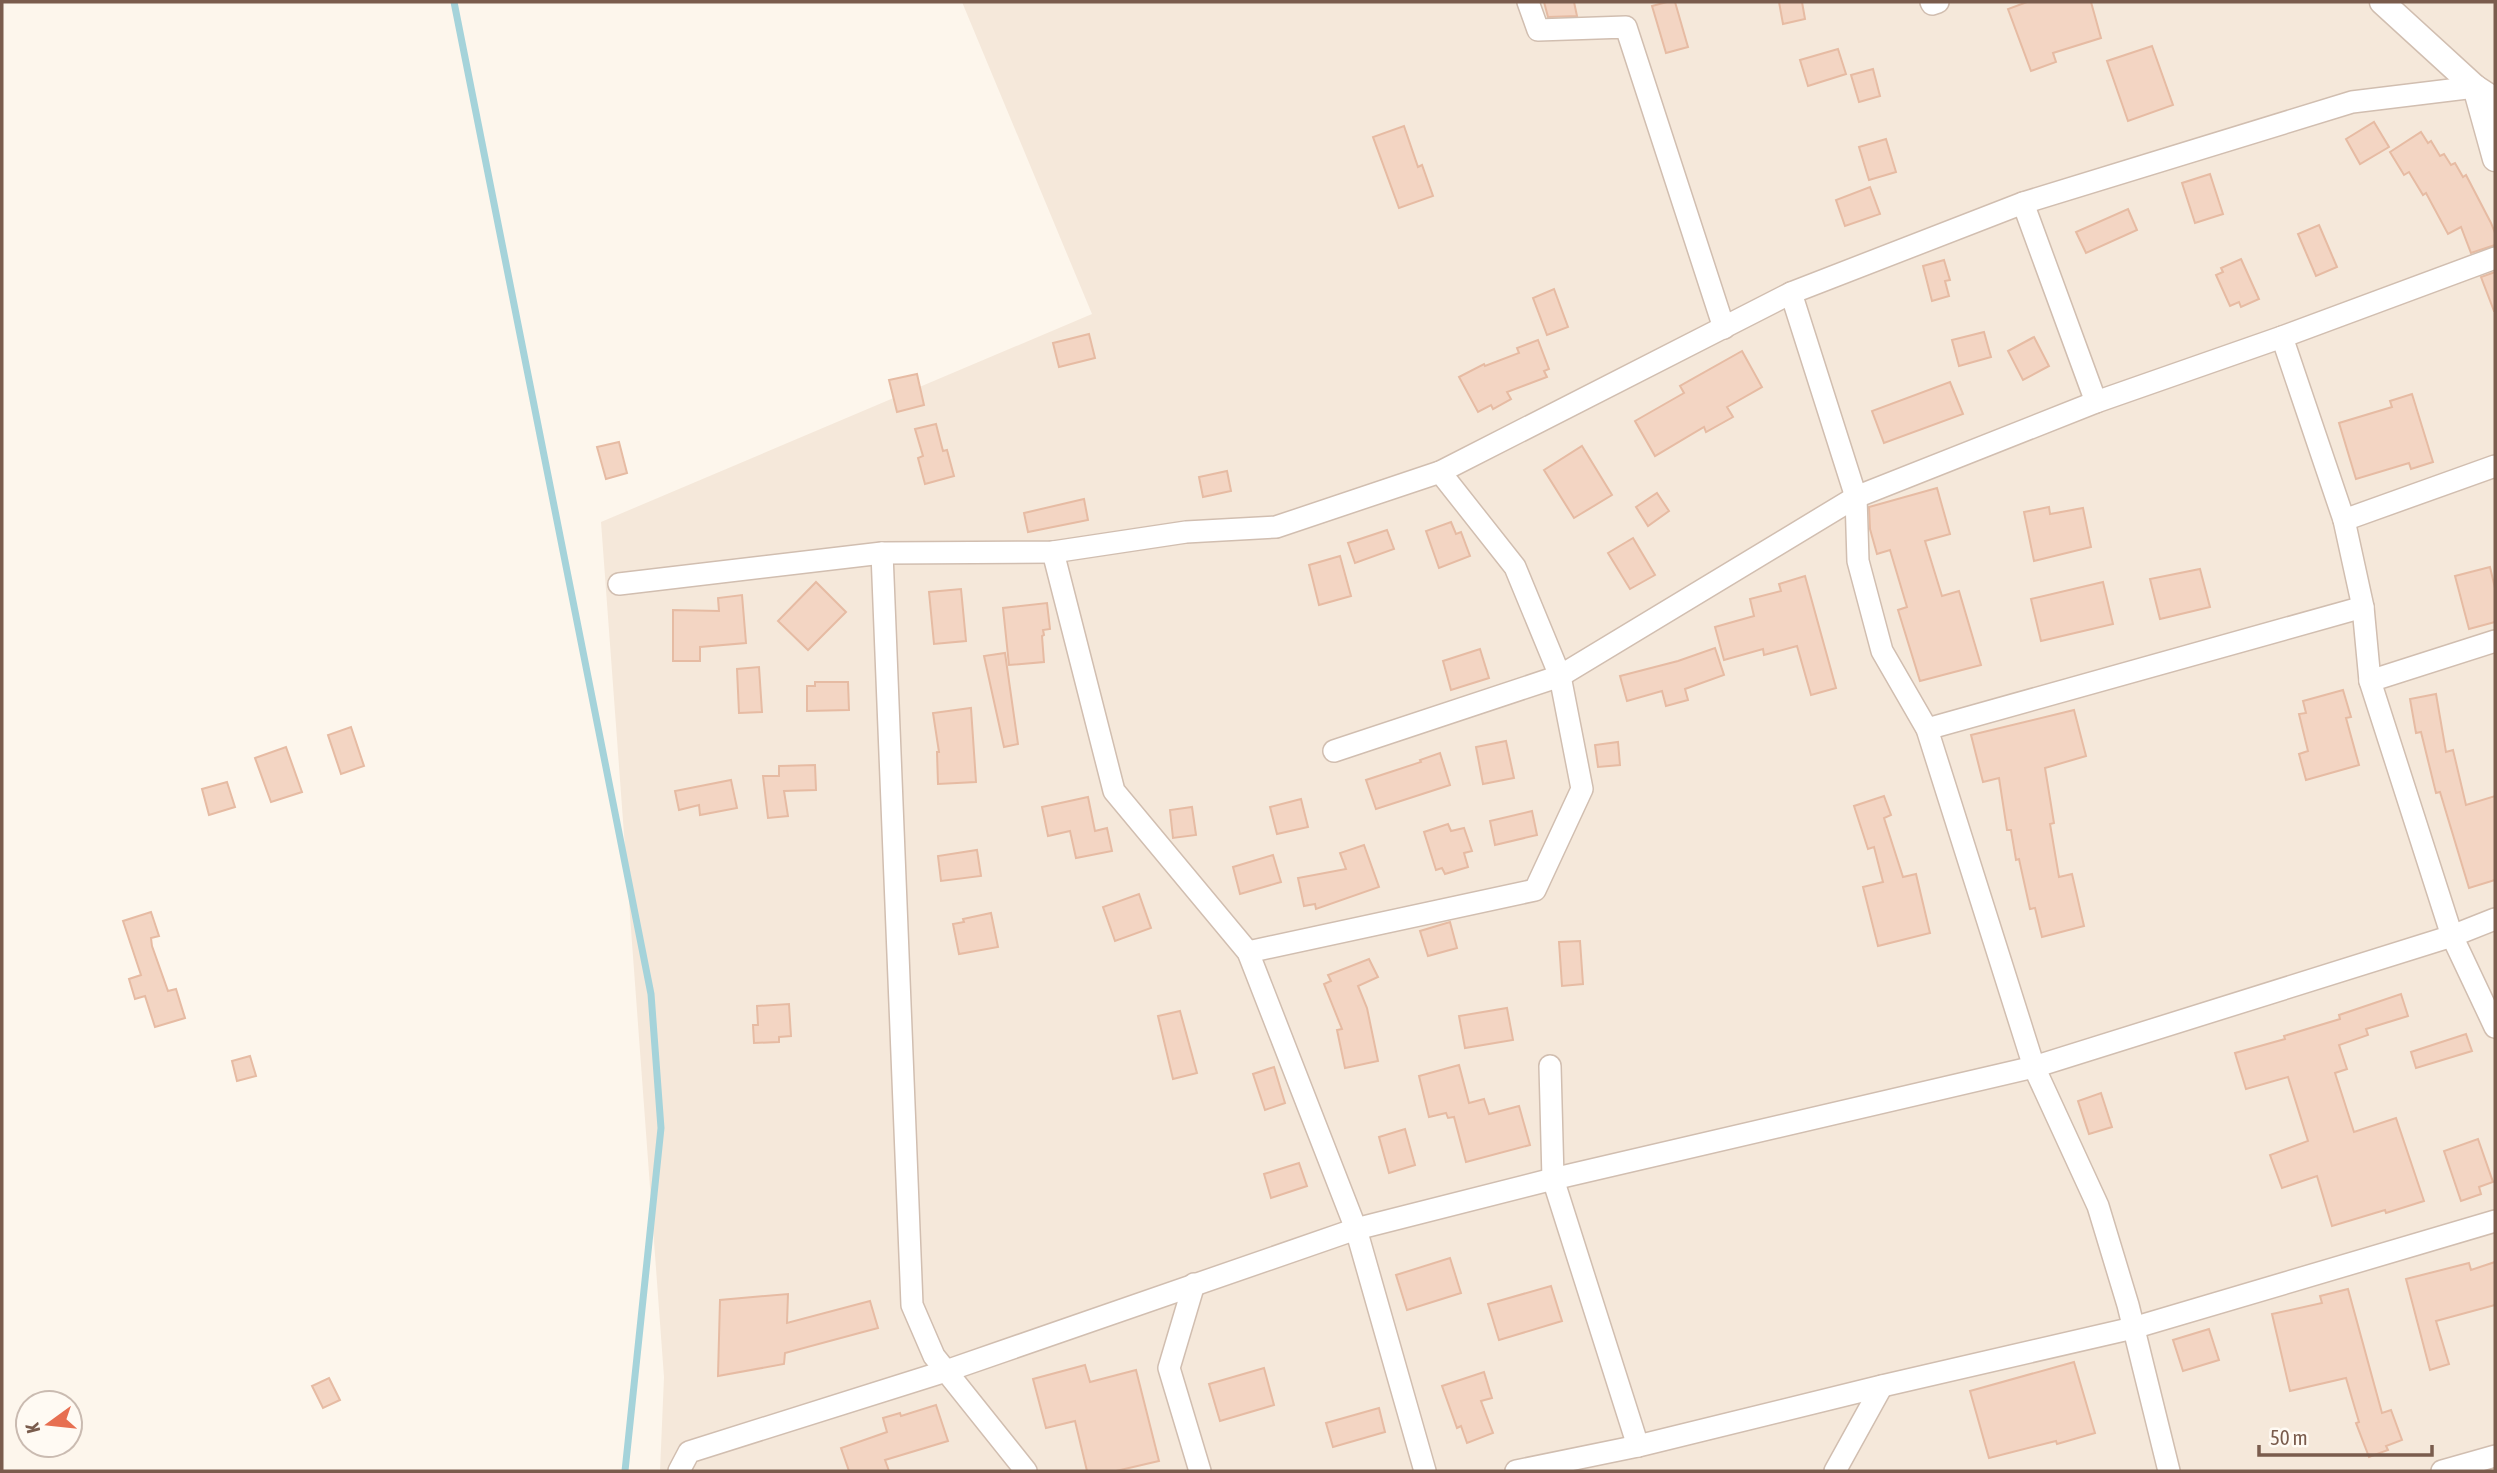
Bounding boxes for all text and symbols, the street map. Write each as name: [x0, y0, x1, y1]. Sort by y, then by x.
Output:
north arrow: [14, 1389, 84, 1459]
scale bar: [2259, 1414, 2432, 1458]
text: K: [21, 1420, 44, 1436]
text: 50 m: [2270, 1425, 2308, 1449]

